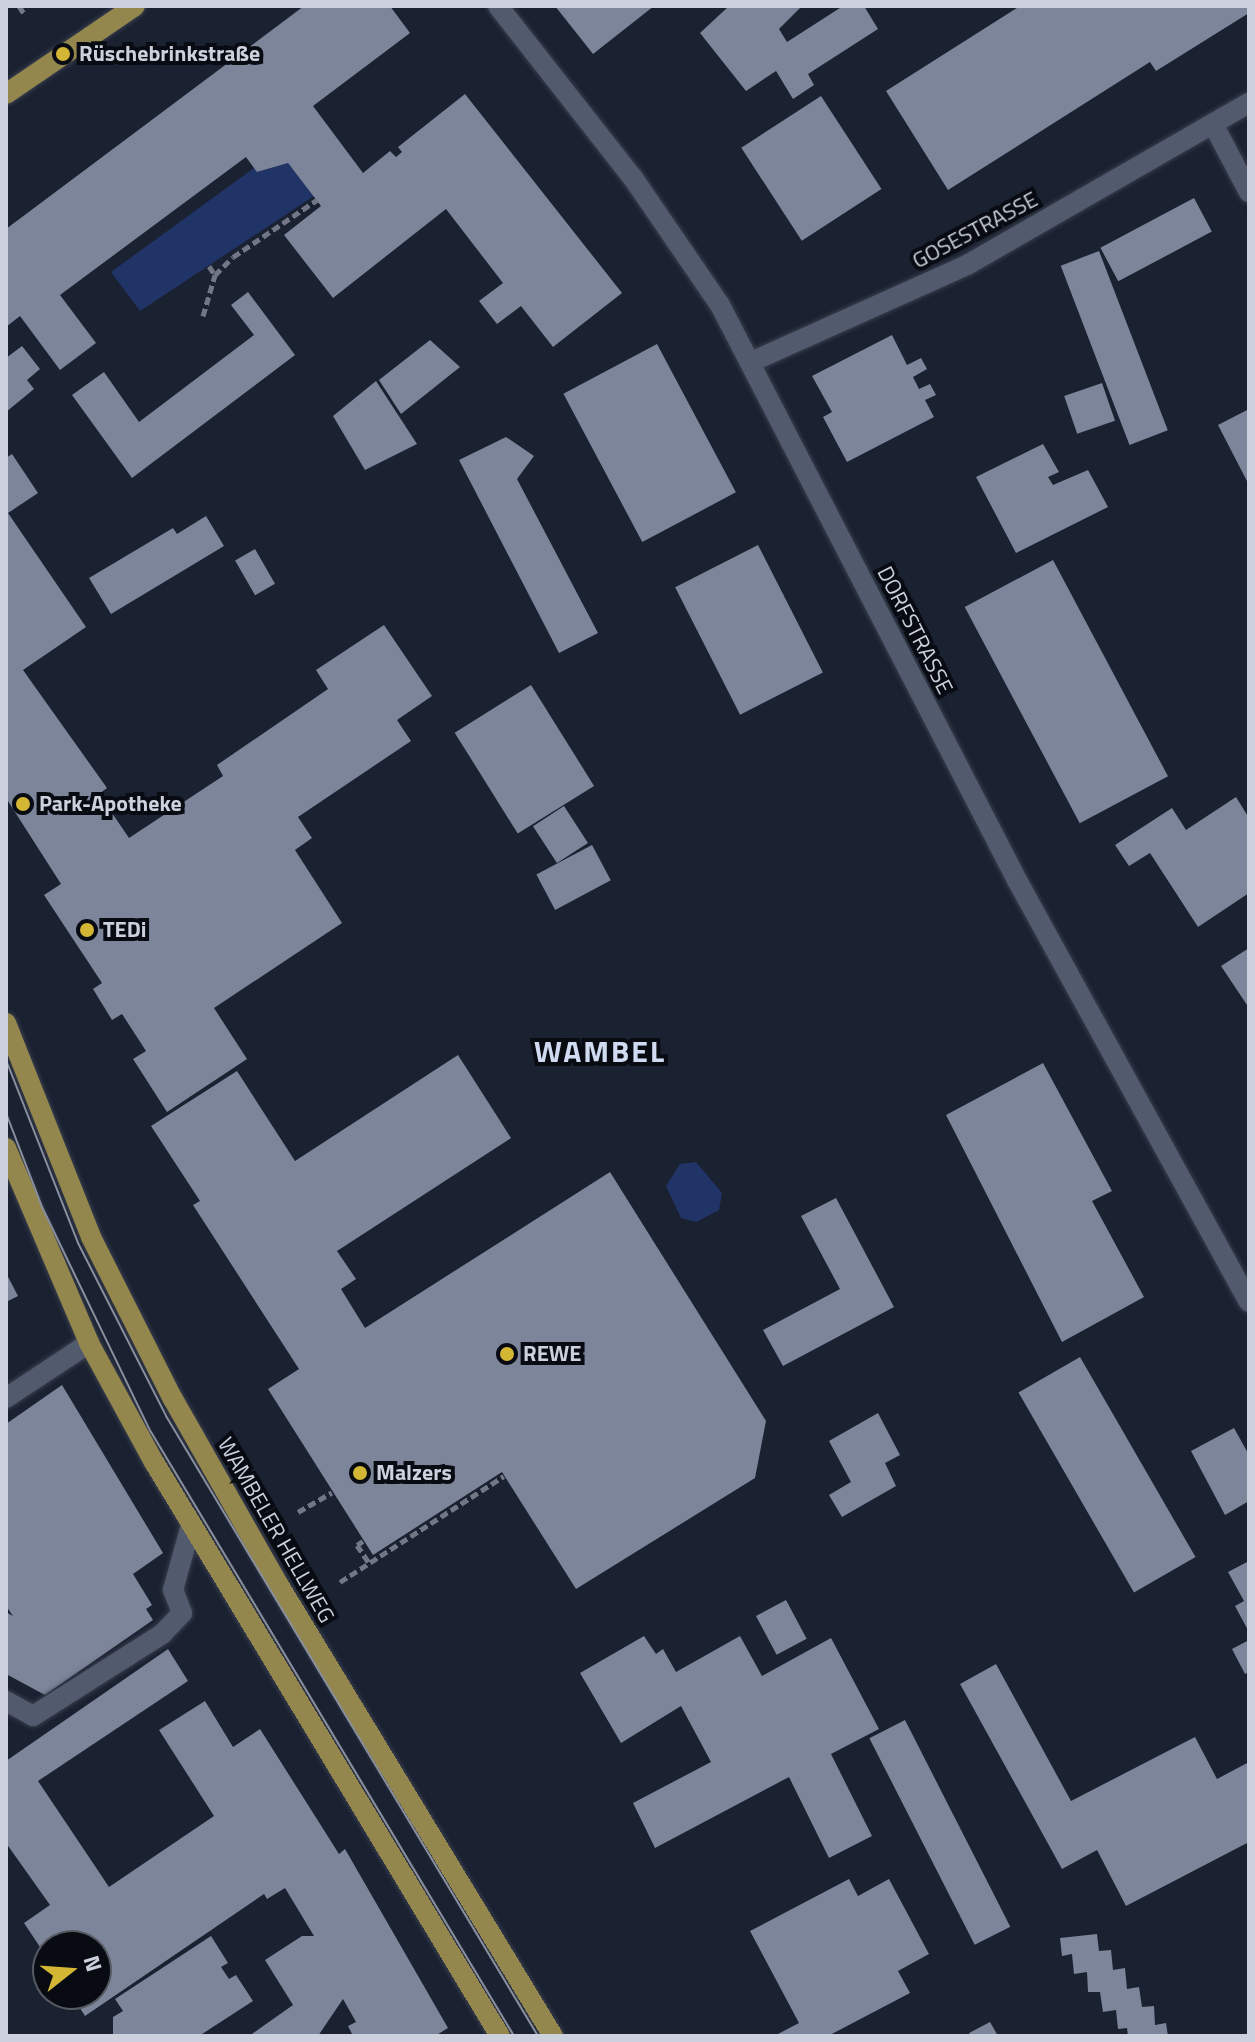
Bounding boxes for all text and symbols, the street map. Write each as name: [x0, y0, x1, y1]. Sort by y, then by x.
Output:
place label: Rüschebrinkstraße: [79, 41, 260, 67]
marker: Rüschebrinkstraße: [54, 45, 72, 63]
street label: GOSESTRASSE: [908, 186, 1042, 274]
street label: DORFSTRASSE: [872, 562, 958, 698]
place label: Park-Apotheke: [39, 791, 182, 817]
marker: Park-Apotheke: [14, 795, 32, 813]
place label: TEDi: [103, 917, 146, 943]
marker: TEDi: [78, 921, 96, 939]
district label: WAMBEL: [534, 1033, 666, 1069]
place label: REWE: [523, 1341, 581, 1367]
marker: REWE: [498, 1345, 516, 1363]
street label: WAMBELER HELLWEG: [212, 1433, 340, 1627]
place label: Malzers: [376, 1460, 452, 1486]
marker: Malzers: [351, 1464, 369, 1482]
north arrow: [32, 1930, 112, 2010]
text: N: [75, 1951, 112, 1976]

